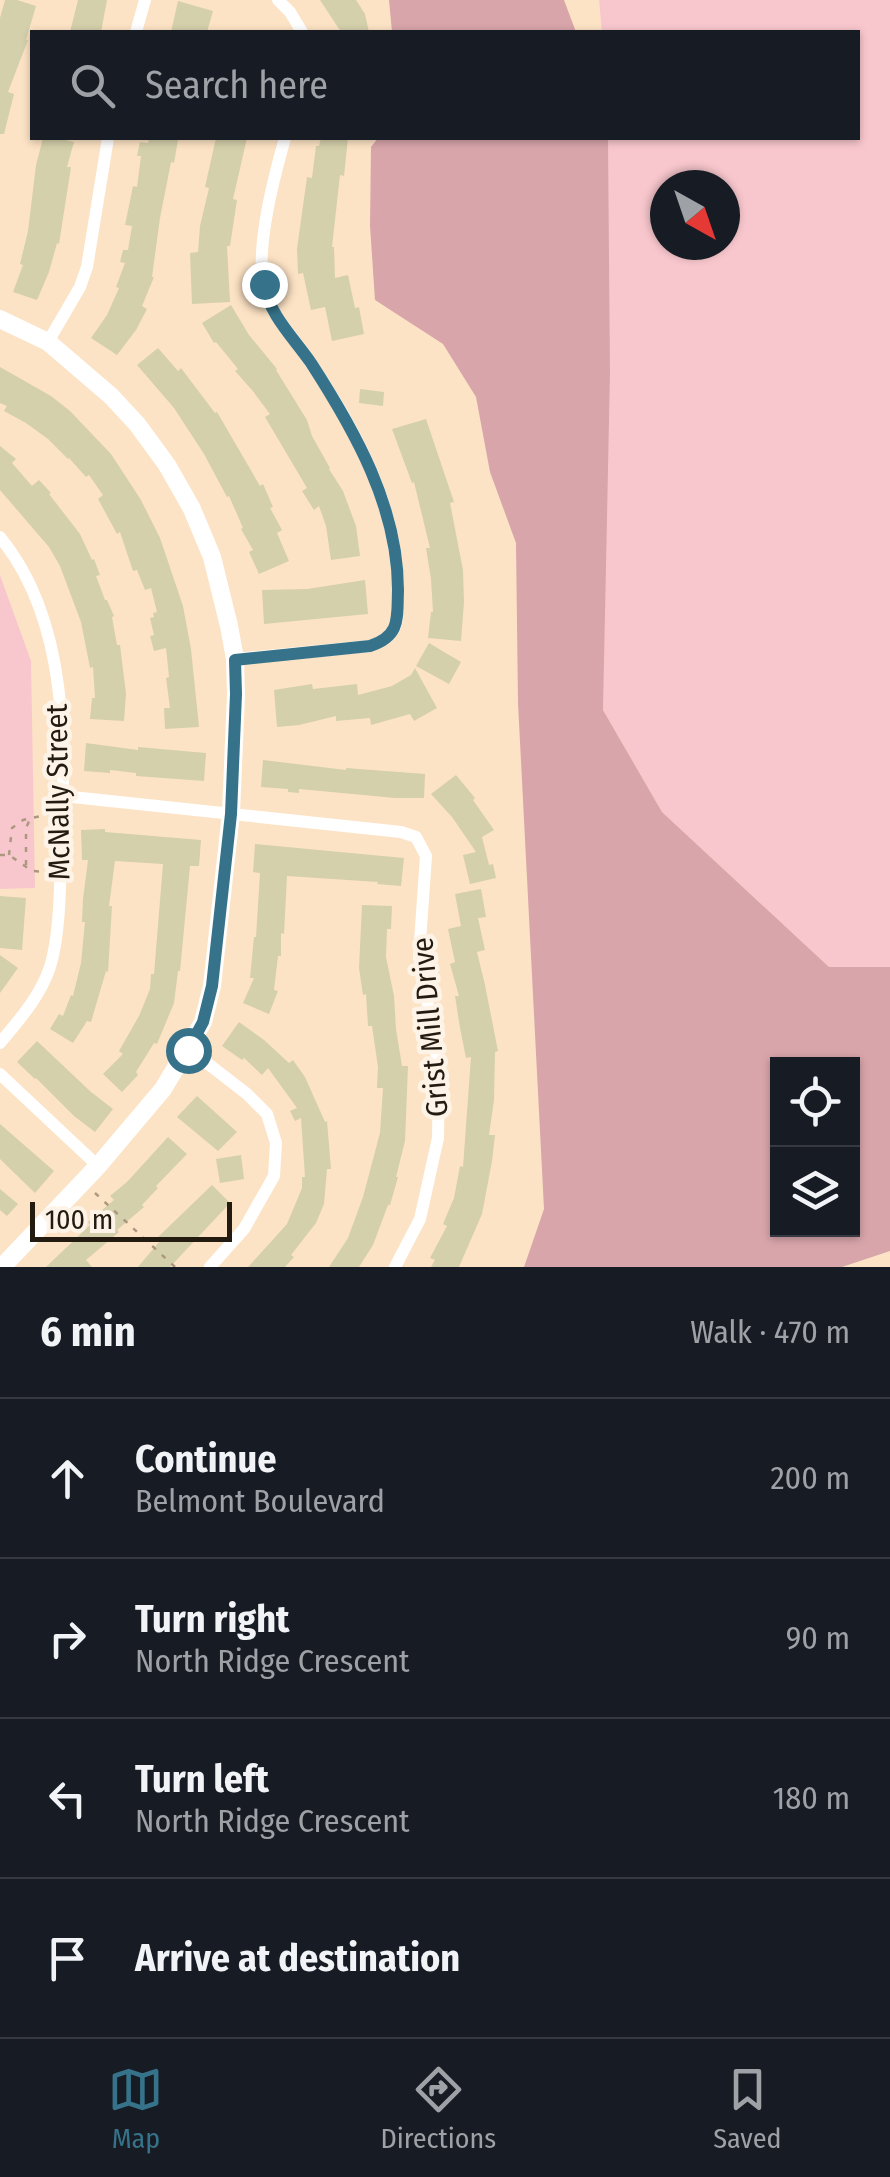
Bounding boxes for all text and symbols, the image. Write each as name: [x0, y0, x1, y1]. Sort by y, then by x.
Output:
search box: [30, 30, 860, 140]
icon: search: [65, 58, 120, 113]
text: Search here: [145, 62, 328, 108]
north arrow: [650, 170, 740, 260]
route end: [242, 262, 288, 308]
street label: McNally Street: [38, 703, 78, 881]
street label: Grist Mill Drive: [404, 936, 456, 1118]
route start: [166, 1028, 212, 1074]
map controls: [770, 1057, 860, 1237]
button: locate: [770, 1057, 860, 1147]
button: layers: [770, 1147, 860, 1237]
scale bar: [30, 1197, 232, 1242]
text: 100 m: [45, 1203, 113, 1236]
text: 6 min: [40, 1307, 136, 1357]
text: Walk · 470 m: [690, 1313, 850, 1351]
text: Continue: [135, 1436, 276, 1482]
icon: ahead: [40, 1451, 95, 1506]
text: 200 m: [770, 1459, 850, 1497]
text: Belmont Boulevard: [135, 1482, 385, 1520]
text: Turn right: [135, 1596, 289, 1642]
icon: right: [40, 1611, 95, 1666]
text: 90 m: [786, 1619, 850, 1657]
text: North Ridge Crescent: [135, 1642, 410, 1680]
text: Turn left: [135, 1756, 269, 1802]
icon: left: [40, 1771, 95, 1826]
text: 180 m: [773, 1779, 850, 1817]
text: North Ridge Crescent: [135, 1802, 410, 1840]
icon: arrive: [40, 1931, 95, 1986]
text: Arrive at destination: [135, 1935, 460, 1981]
tab: Map: [108, 2062, 163, 2155]
tab: Directions: [380, 2062, 496, 2155]
tab: Saved: [713, 2062, 782, 2155]

